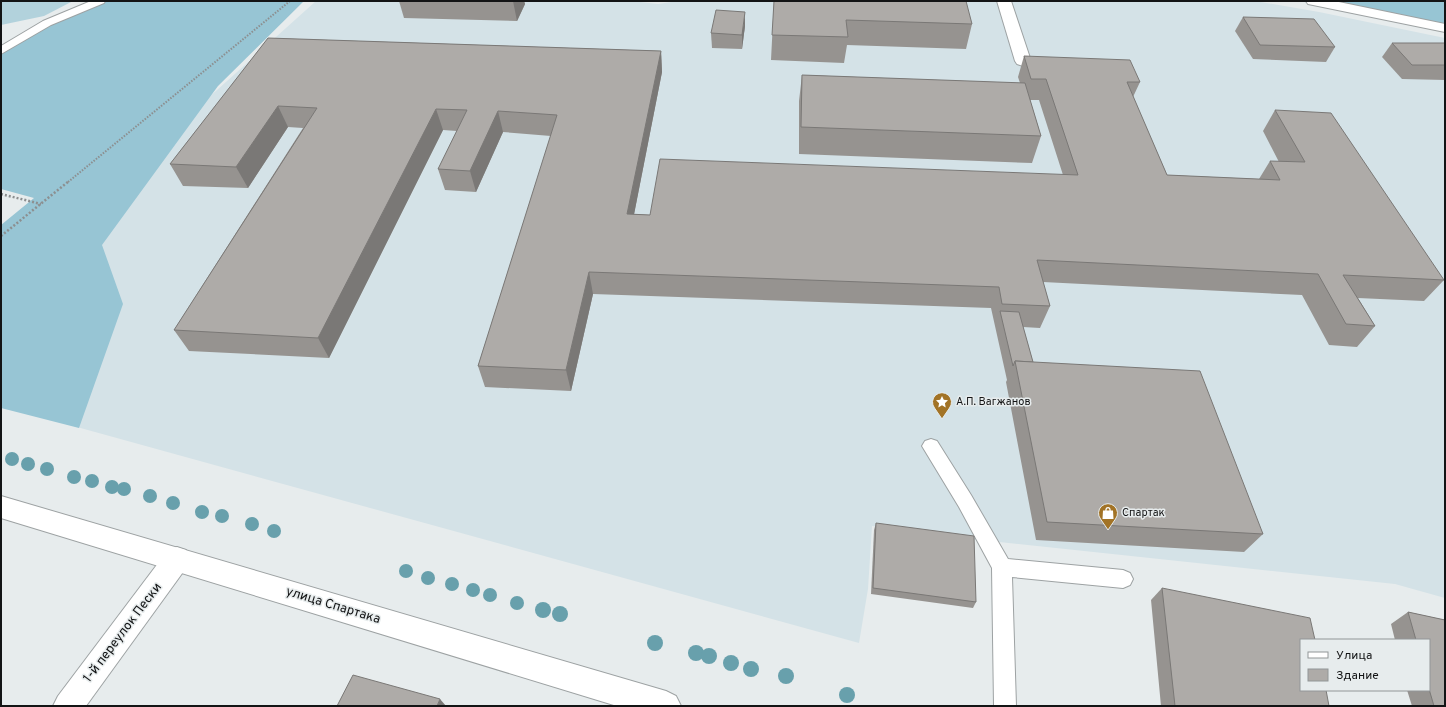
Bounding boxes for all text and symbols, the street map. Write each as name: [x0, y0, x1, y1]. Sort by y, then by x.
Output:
place icon: А.П. Вагжанов: [931, 391, 953, 419]
place label: А.П. Вагжанов: [956, 395, 1031, 409]
shop icon: Спартак: [1097, 502, 1119, 530]
place label: Спартак: [1122, 506, 1165, 520]
street label: 1-й переулок Пески: [80, 580, 166, 686]
street label: улица Спартака: [284, 584, 382, 628]
legend: [1300, 639, 1430, 691]
text: Улица: [1336, 648, 1372, 664]
text: Здание: [1336, 668, 1379, 684]

